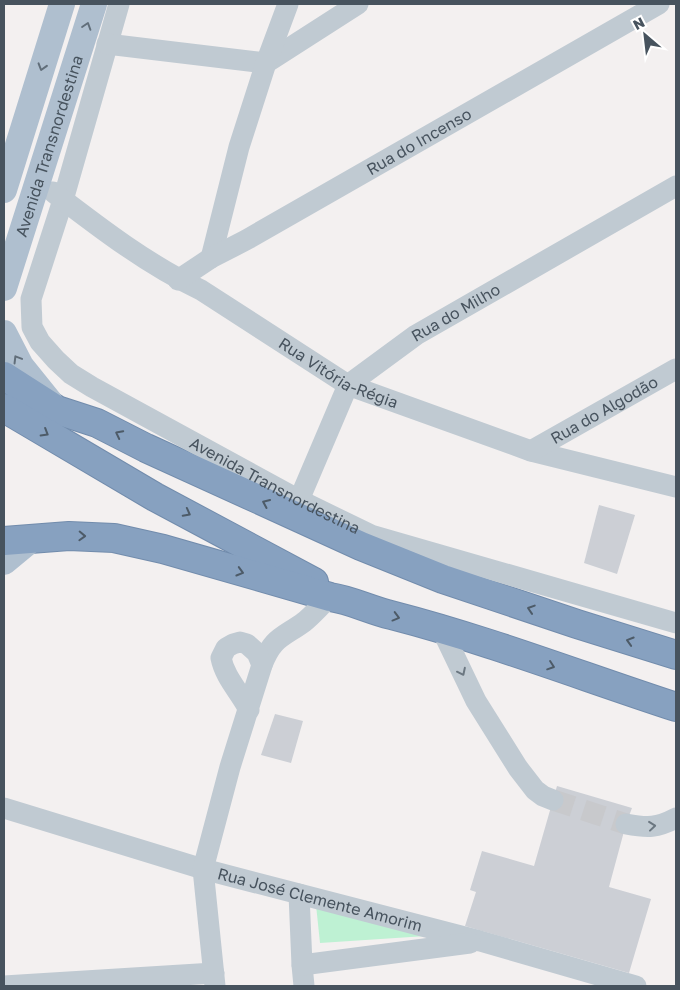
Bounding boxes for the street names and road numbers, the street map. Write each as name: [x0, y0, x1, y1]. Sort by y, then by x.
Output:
street label: Avenida Transnordestina: [11, 53, 87, 239]
street label: Rua do Incenso: [363, 103, 475, 179]
street label: Rua do Milho: [407, 279, 504, 346]
street label: Rua Vitória-Régia: [275, 333, 401, 412]
street label: Rua do Algodão: [547, 371, 661, 448]
street label: Avenida Transnordestina: [186, 432, 363, 538]
street label: Rua José Clemente Amorim: [215, 863, 425, 936]

